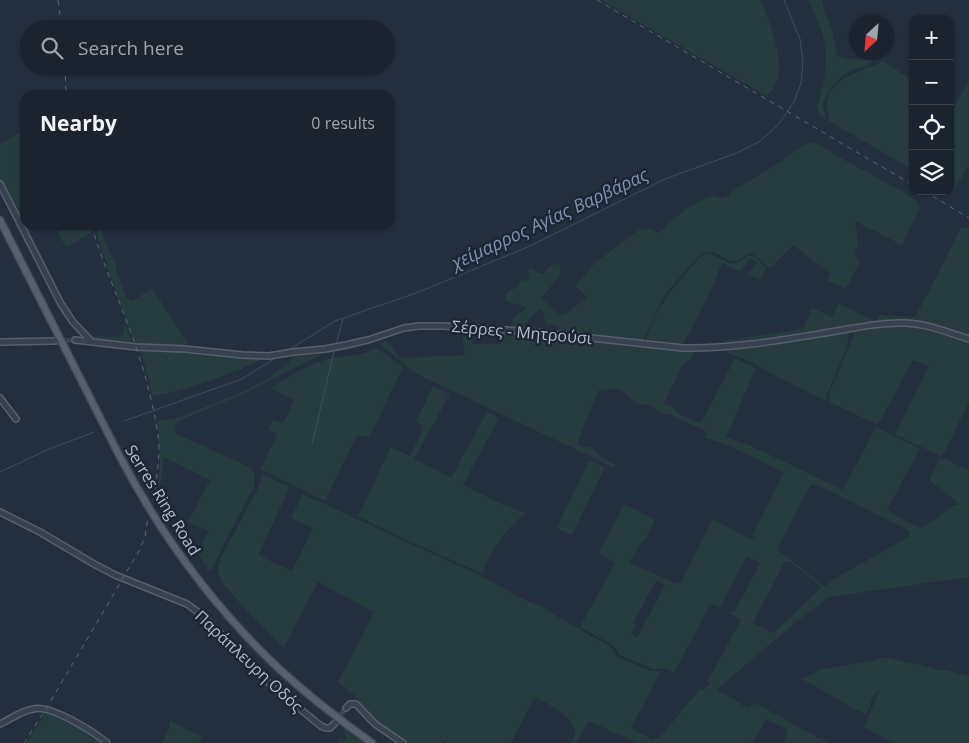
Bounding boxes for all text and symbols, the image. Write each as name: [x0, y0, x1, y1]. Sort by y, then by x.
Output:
north arrow: [849, 15, 894, 60]
map controls: [909, 15, 954, 195]
button: +: [909, 15, 954, 60]
search box: [20, 20, 395, 75]
icon: search: [38, 34, 66, 62]
text: Search here: [78, 35, 184, 61]
button: −: [909, 60, 954, 105]
button: locate: [909, 105, 954, 150]
text: Nearby: [40, 109, 117, 137]
text: 0 results: [311, 112, 375, 134]
button: layers: [909, 150, 954, 195]
water label: χείμαρρος Αγίας Βαρβάρας: [445, 162, 653, 275]
street label: Σέρρες - Μητρούσι: [451, 315, 594, 349]
street label: Serres Ring Road: [120, 441, 206, 559]
street label: Παράπλευρη Οδός: [190, 605, 308, 717]

